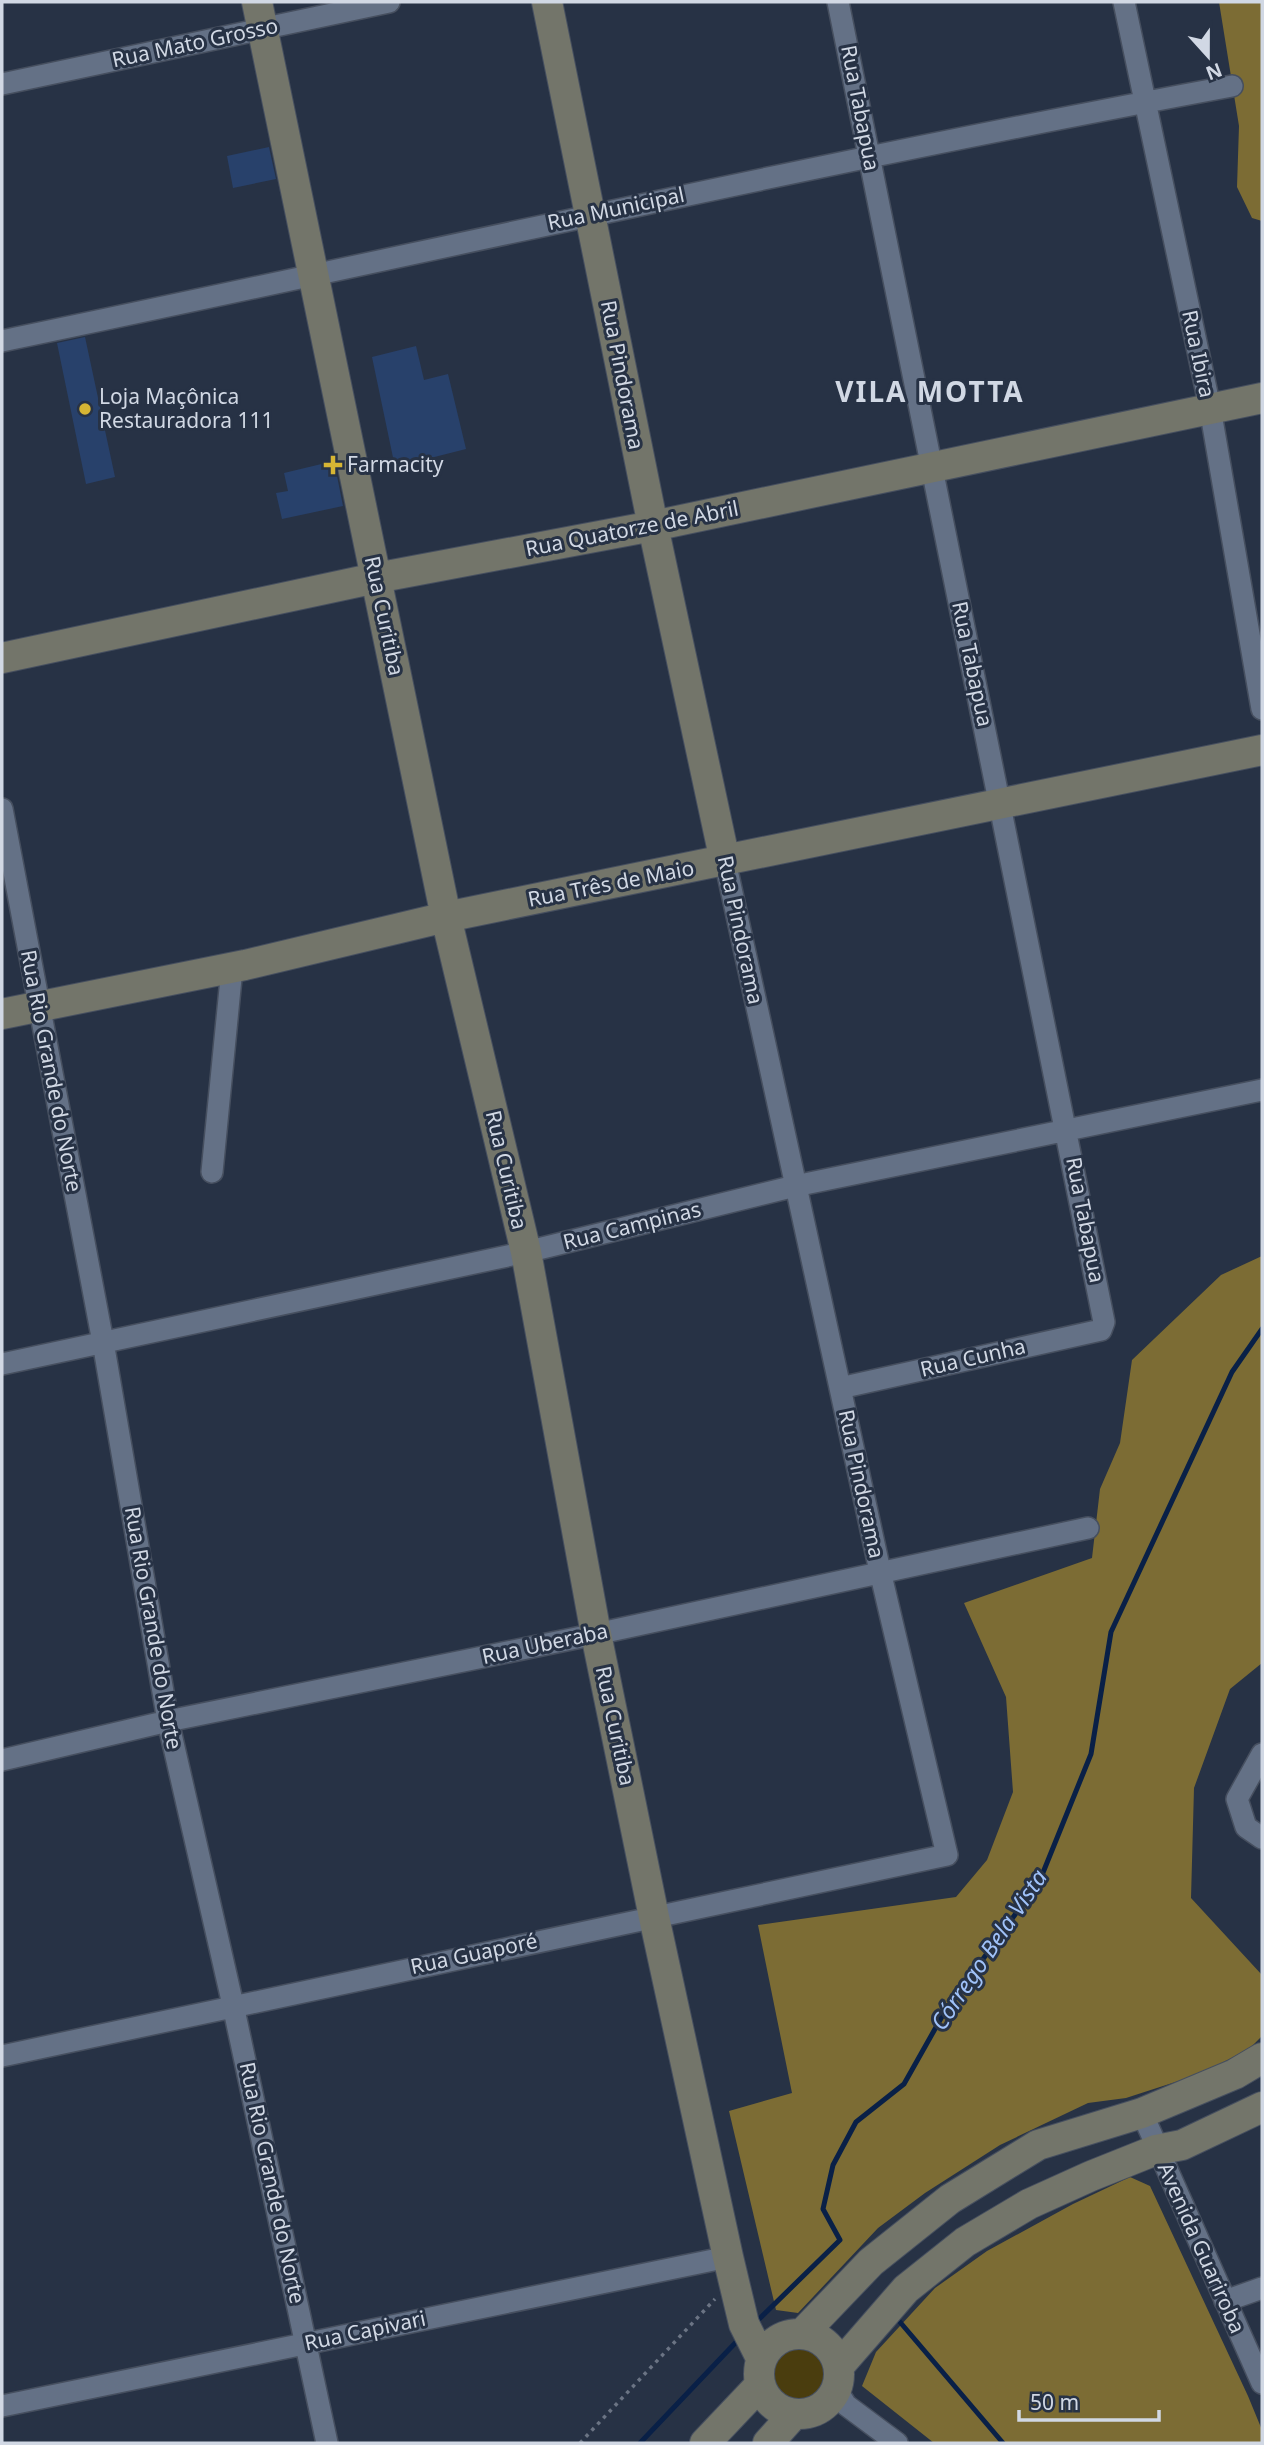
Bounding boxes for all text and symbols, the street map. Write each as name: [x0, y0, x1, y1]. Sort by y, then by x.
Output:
street label: Rua Mato Grosso: [109, 11, 280, 73]
north arrow: [1173, 21, 1243, 91]
street label: Rua Tabapua: [835, 43, 887, 173]
text: N: [1202, 57, 1226, 87]
street label: Rua Municipal: [545, 180, 687, 236]
street label: Rua Pindorama: [595, 298, 651, 452]
street label: Rua Ibira: [1176, 307, 1222, 400]
district label: VILA MOTTA: [835, 372, 1025, 410]
place label: Loja Maçônica Restauradora 111: [99, 382, 274, 434]
marker: Loja Maçônica Restauradora 111: [77, 401, 93, 417]
place label: Farmacity: [347, 450, 444, 478]
marker: Farmacity: [325, 457, 341, 473]
street label: Rua Quatorze de Abril: [523, 494, 741, 562]
street label: Rua Curitiba: [359, 554, 411, 678]
street label: Rua Tabapua: [946, 599, 1000, 729]
street label: Rua Três de Maio: [525, 853, 696, 913]
street label: Rua Pindorama: [712, 853, 770, 1007]
street label: Rua Rio Grande do Norte: [15, 947, 89, 1194]
street label: Rua Curitiba: [480, 1108, 534, 1232]
street label: Rua Tabapua: [1060, 1155, 1112, 1285]
street label: Rua Campinas: [560, 1194, 704, 1256]
street label: Rua Cunha: [917, 1331, 1028, 1383]
street label: Rua Pindorama: [833, 1407, 891, 1561]
street label: Rua Rio Grande do Norte: [119, 1504, 189, 1752]
street label: Rua Uberaba: [479, 1616, 610, 1670]
street label: Rua Curitiba: [590, 1664, 642, 1788]
water label: Córrego Bela Vista: [922, 1863, 1054, 2036]
street label: Rua Guaporé: [408, 1926, 540, 1980]
street label: Rua Rio Grande do Norte: [234, 2059, 312, 2306]
street label: Avenida Guariroba: [1152, 2158, 1252, 2337]
street label: Rua Capivari: [302, 2304, 428, 2357]
scale bar: [1019, 2378, 1159, 2422]
text: 50 m: [1030, 2388, 1079, 2416]

